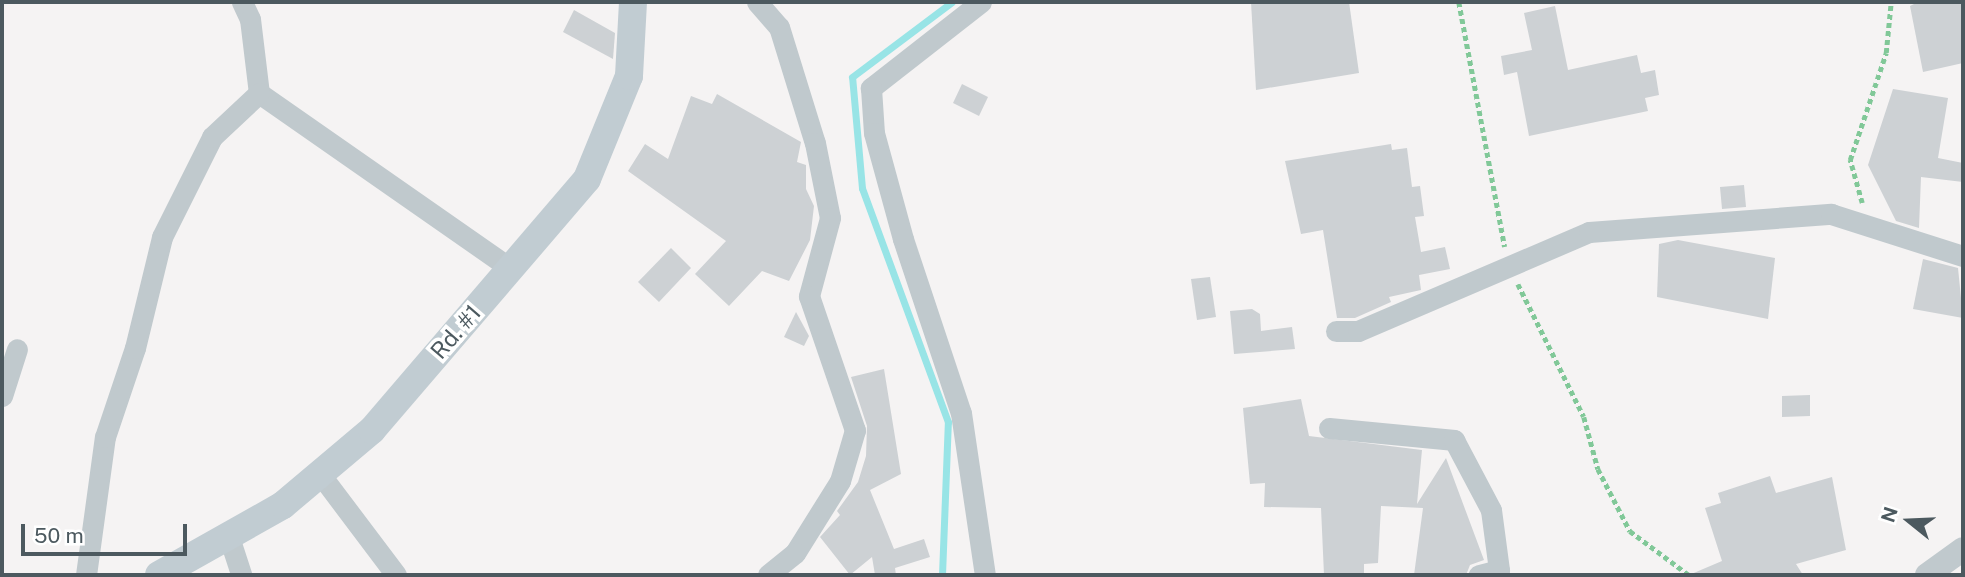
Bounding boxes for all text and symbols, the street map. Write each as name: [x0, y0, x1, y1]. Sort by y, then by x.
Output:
street label: Rd. #1: [425, 299, 487, 365]
north arrow: [1874, 486, 1944, 556]
text: N: [1876, 504, 1902, 525]
scale bar: [24, 510, 191, 554]
text: 50 m: [34, 523, 84, 548]

